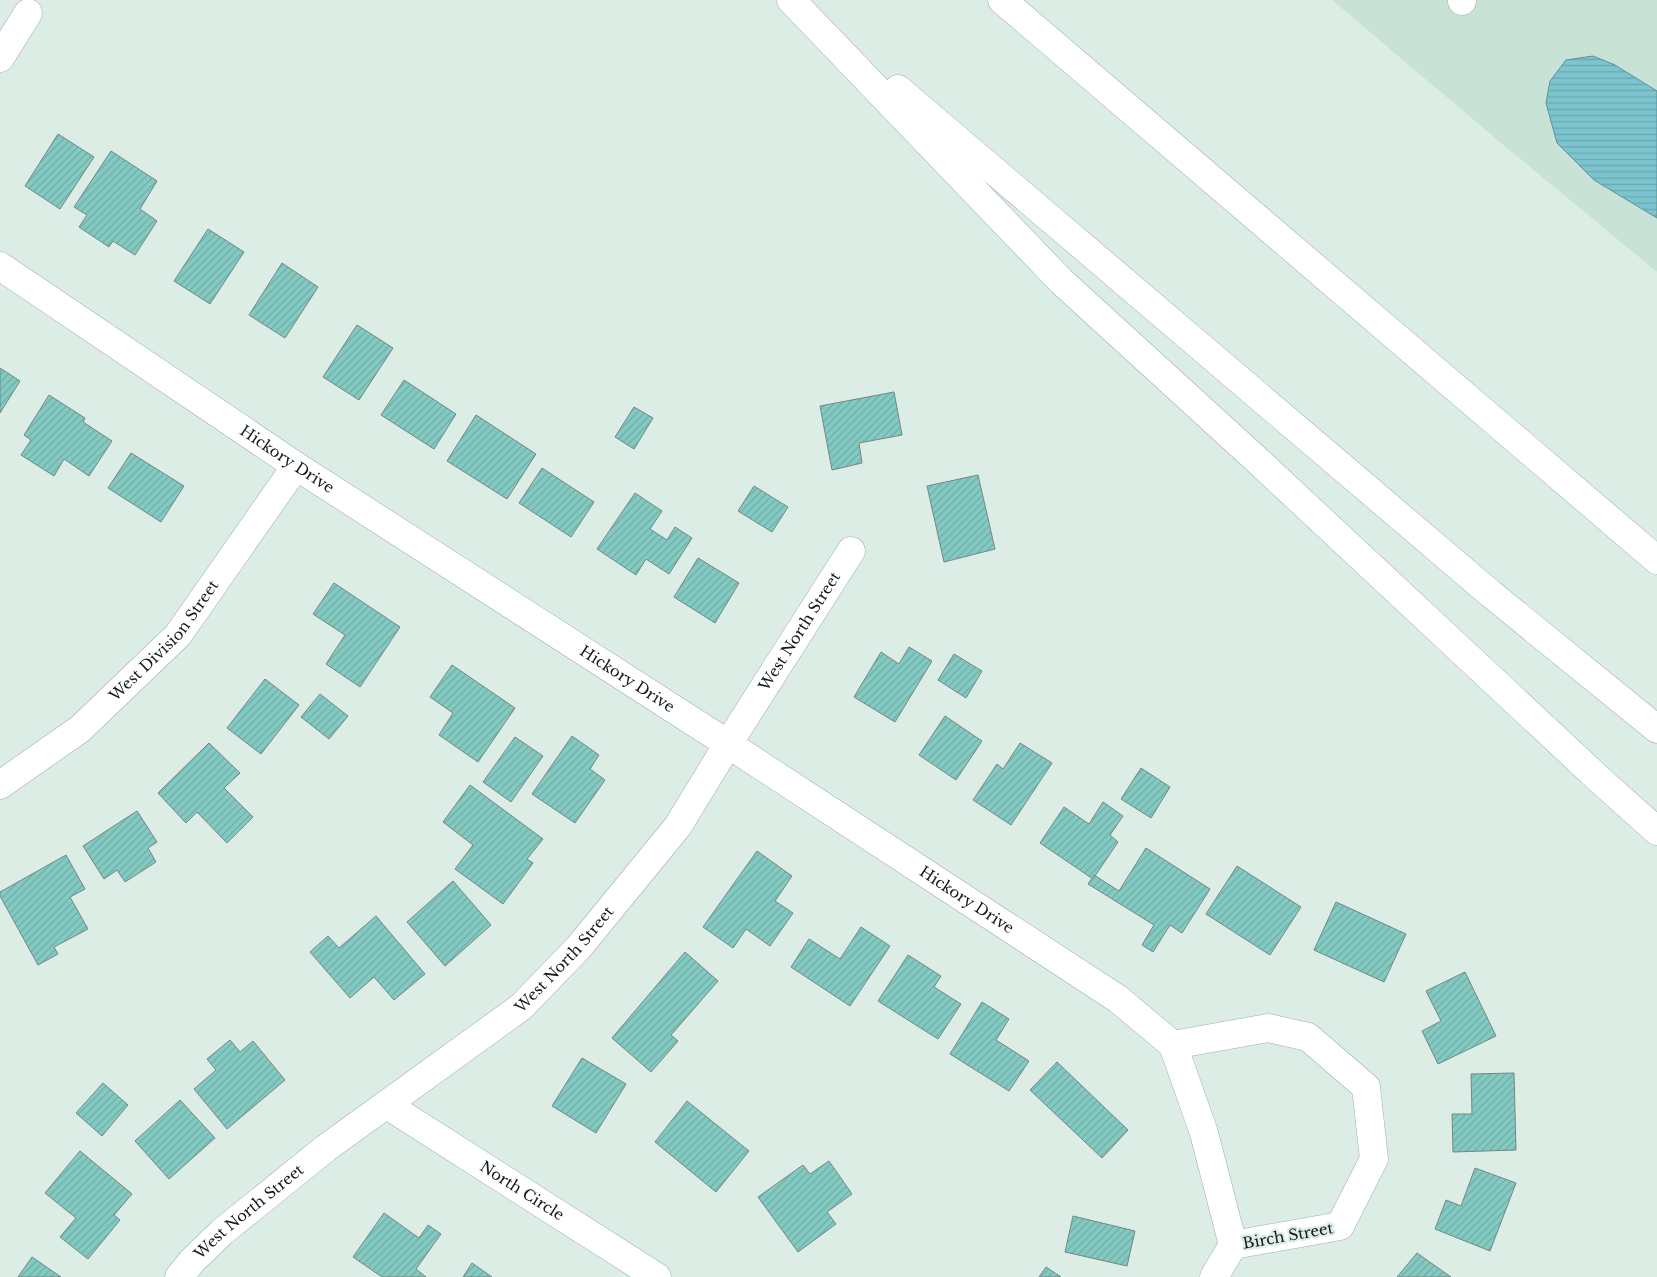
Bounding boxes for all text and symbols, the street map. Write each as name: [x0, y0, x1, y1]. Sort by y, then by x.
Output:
street label: Hickory Drive: [236, 421, 338, 497]
street label: West North Street: [754, 568, 844, 695]
street label: West Division Street: [104, 576, 223, 706]
street label: Hickory Drive: [576, 641, 678, 716]
street label: Hickory Drive: [916, 862, 1018, 937]
street label: West North Street: [510, 902, 618, 1017]
street label: North Circle: [477, 1157, 568, 1224]
street label: West North Street: [189, 1160, 308, 1264]
street label: Birch Street: [1241, 1218, 1335, 1253]

